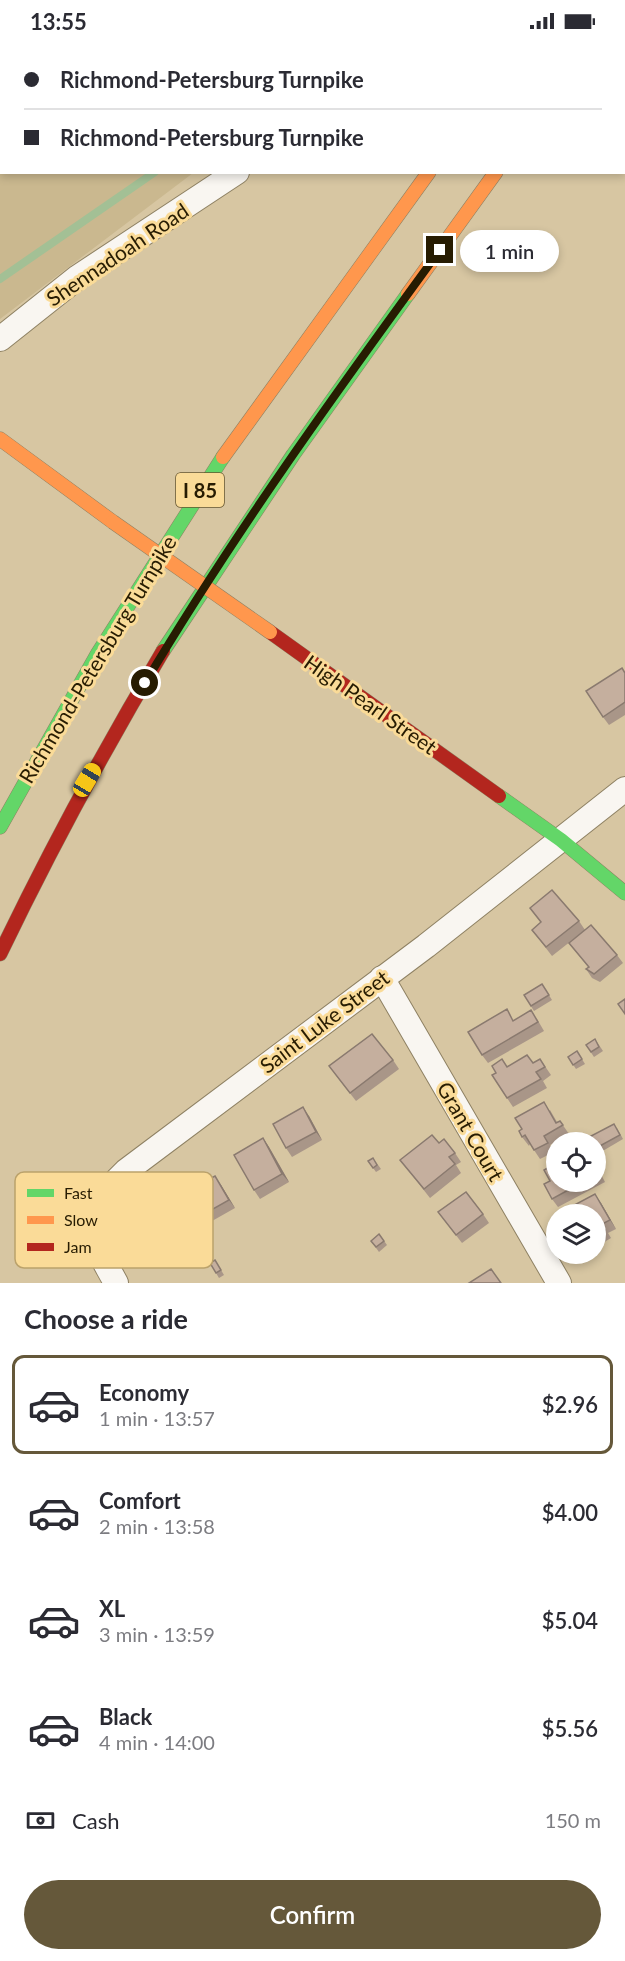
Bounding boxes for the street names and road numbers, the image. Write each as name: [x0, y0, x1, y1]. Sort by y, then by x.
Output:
street label: Shennadoah Road: [41, 197, 193, 311]
road number: I 85: [176, 473, 224, 507]
street label: Richmond-Petersburg Turnpike: [13, 531, 181, 787]
street label: High Pearl Street: [300, 649, 442, 759]
street label: Saint Luke Street: [255, 964, 394, 1078]
street label: Grant Court: [433, 1077, 510, 1185]

